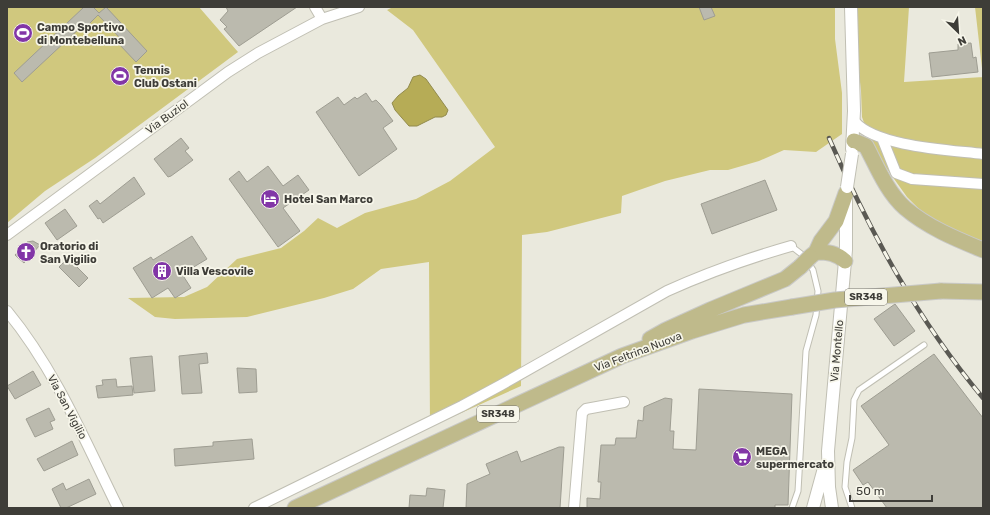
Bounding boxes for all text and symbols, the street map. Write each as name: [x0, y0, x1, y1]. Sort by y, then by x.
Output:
north arrow: [938, 12, 978, 52]
place label: Campo Sportivo di Montebelluna: [37, 21, 125, 47]
sports icon: Campo Sportivo di Montebelluna: [12, 22, 34, 44]
text: N: [956, 33, 968, 48]
place label: Tennis Club Ostani: [134, 64, 197, 90]
sports icon: Tennis Club Ostani: [109, 65, 131, 87]
street label: Via Buziol: [143, 97, 191, 137]
hotel icon: Hotel San Marco: [259, 188, 281, 210]
place label: Hotel San Marco: [284, 193, 373, 206]
place label: Oratorio di San Vigilio: [40, 240, 98, 266]
church icon: Oratorio di San Vigilio: [15, 241, 37, 263]
building icon: Villa Vescovile: [151, 260, 173, 282]
place label: Villa Vescovile: [176, 265, 254, 278]
road number: SR348: [845, 289, 887, 305]
street label: Via Montello: [828, 319, 846, 383]
street label: Via Feltrina Nuova: [592, 329, 684, 375]
street label: Via San Vigilio: [45, 372, 89, 442]
road number: SR348: [477, 406, 519, 422]
place label: MEGA supermercato: [756, 445, 834, 471]
supermarket icon: MEGA supermercato: [731, 446, 753, 468]
scale bar: [850, 477, 932, 503]
text: 50 m: [856, 484, 884, 498]

